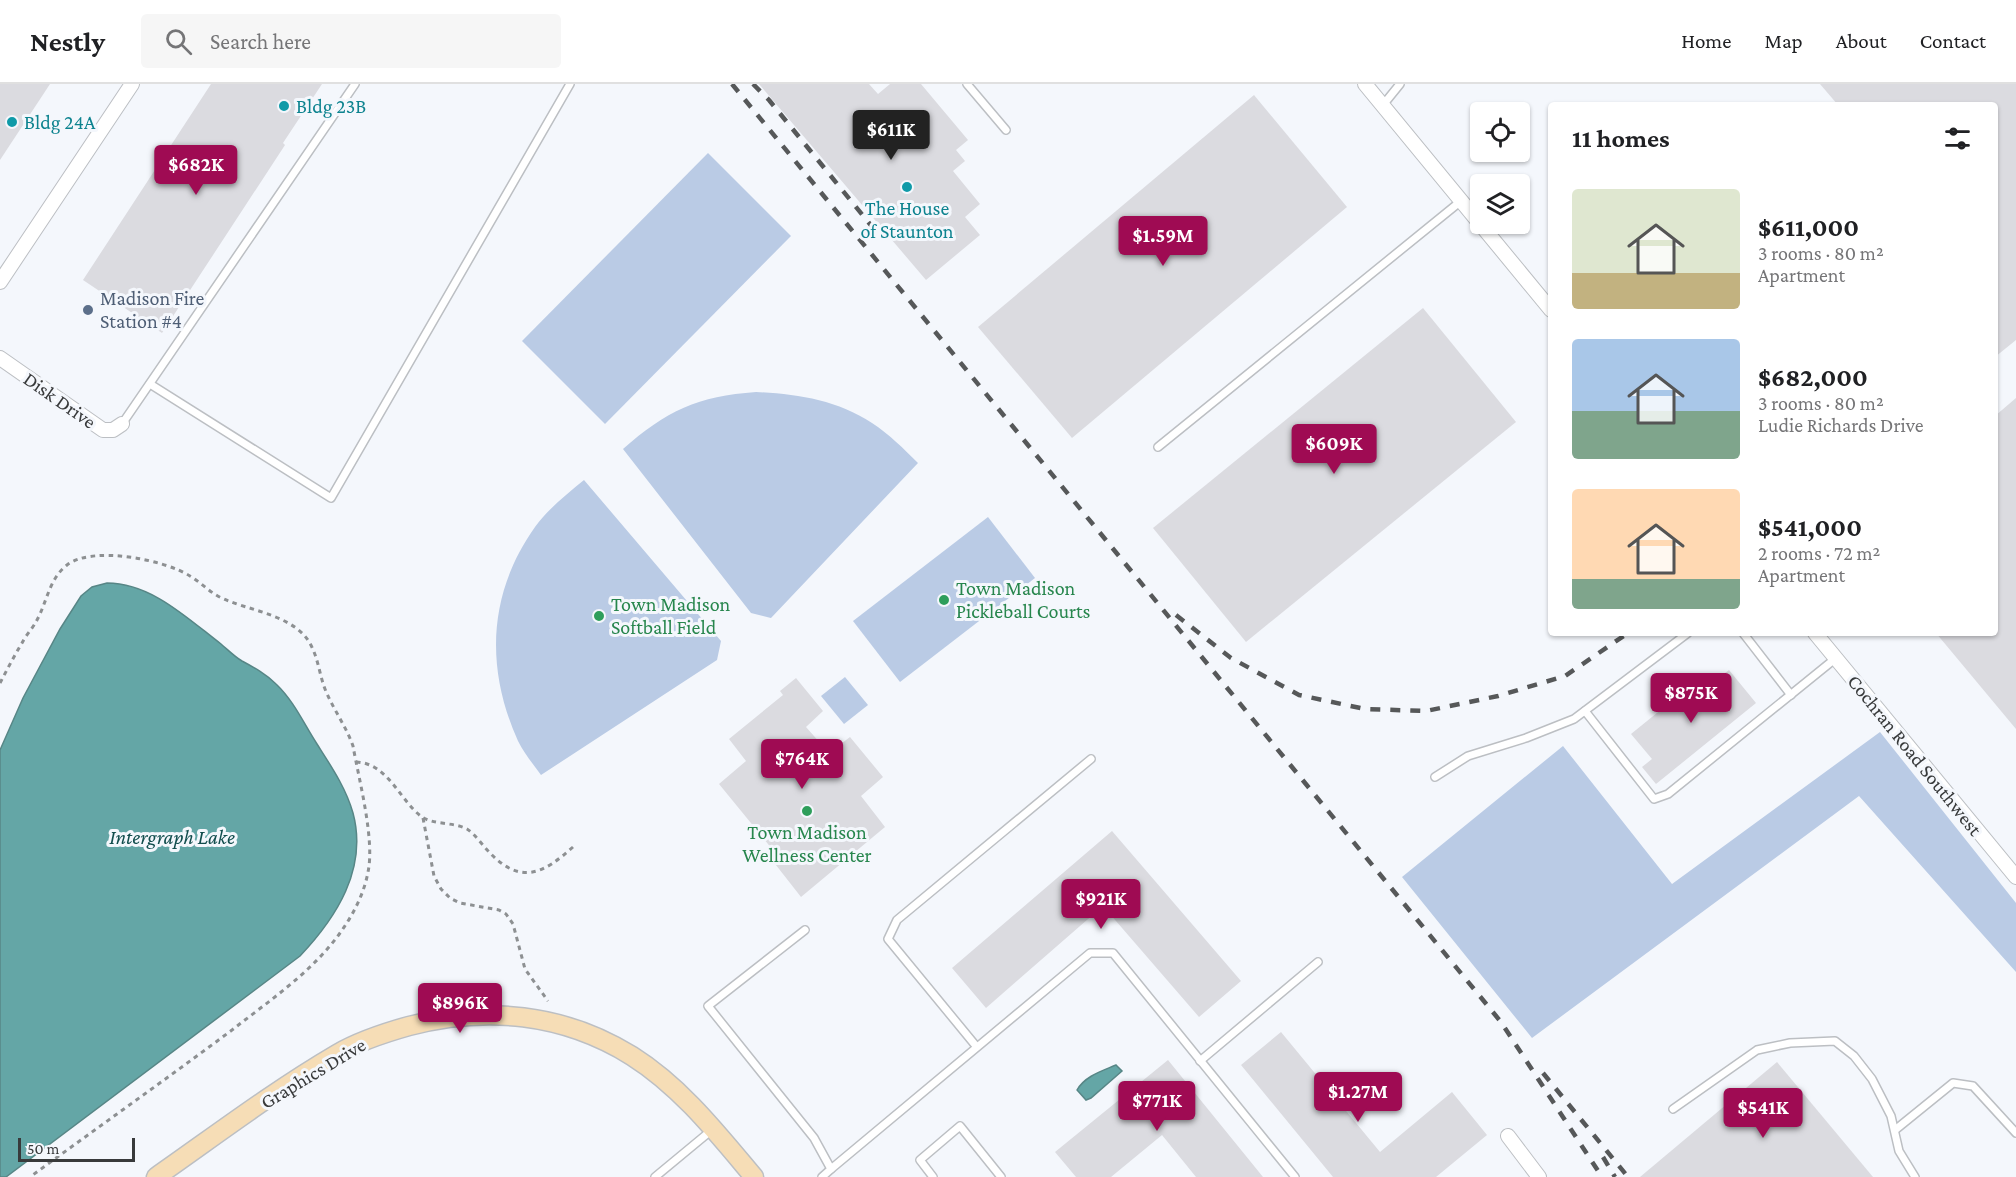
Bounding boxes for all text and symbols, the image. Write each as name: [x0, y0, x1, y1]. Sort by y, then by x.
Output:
search box: [141, 14, 561, 68]
icon: search: [162, 25, 195, 58]
text: Nestly: [30, 26, 105, 57]
text: Search here: [210, 29, 311, 54]
text: Home: [1681, 29, 1731, 53]
text: Map: [1764, 29, 1803, 53]
text: About: [1836, 29, 1887, 53]
text: Contact: [1920, 29, 1986, 53]
place label: Bldg 23B: [296, 95, 366, 118]
marker: Bldg 23B: [277, 99, 291, 113]
map controls: [1470, 102, 1530, 234]
button: locate: [1470, 102, 1530, 162]
pin: $611K: [849, 110, 933, 161]
place label: Bldg 24A: [24, 111, 96, 134]
marker: Bldg 24A: [5, 115, 19, 129]
text: $611K: [867, 118, 915, 140]
icon: filters: [1941, 122, 1974, 155]
text: 11 homes: [1572, 124, 1670, 153]
pin: $682K: [154, 145, 238, 196]
text: $682K: [168, 153, 224, 175]
button: layers: [1470, 174, 1530, 234]
marker: The House of Staunton: [900, 180, 914, 194]
place label: The House of Staunton: [860, 197, 954, 242]
icon: home: [1620, 213, 1692, 285]
text: $611,000: [1758, 213, 1859, 242]
pin: $1.59M: [1114, 216, 1212, 267]
text: $1.59M: [1133, 224, 1193, 246]
text: 3 rooms · 80 m²: [1758, 242, 1884, 264]
text: Apartment: [1758, 264, 1845, 286]
place label: Madison Fire Station #4: [100, 287, 205, 332]
marker: Madison Fire Station #4: [81, 303, 95, 317]
icon: home: [1620, 363, 1692, 435]
text: $682,000: [1758, 363, 1868, 392]
street label: Disk Drive: [20, 367, 101, 433]
text: 3 rooms · 80 m²: [1758, 392, 1884, 414]
text: Ludie Richards Drive: [1758, 414, 1924, 436]
pin: $609K: [1292, 424, 1376, 475]
text: $609K: [1306, 432, 1362, 454]
icon: home: [1620, 513, 1692, 585]
text: $541,000: [1758, 513, 1862, 542]
text: 2 rooms · 72 m²: [1758, 542, 1880, 564]
text: Apartment: [1758, 564, 1845, 586]
place label: Town Madison Pickleball Courts: [956, 577, 1091, 622]
place label: Town Madison Softball Field: [611, 593, 731, 638]
marker: Town Madison Pickleball Courts: [937, 593, 951, 607]
marker: Town Madison Softball Field: [592, 609, 606, 623]
street label: Cochran Road Southwest: [1843, 670, 1987, 840]
pin: $875K: [1649, 673, 1733, 724]
text: $875K: [1665, 681, 1717, 703]
pin: $764K: [760, 739, 844, 790]
text: $764K: [775, 747, 829, 769]
marker: Town Madison Wellness Center: [800, 804, 814, 818]
place label: Town Madison Wellness Center: [742, 821, 872, 866]
water label: Intergraph Lake: [109, 825, 235, 849]
pin: $921K: [1059, 879, 1143, 930]
text: $921K: [1075, 887, 1127, 909]
pin: $896K: [418, 983, 502, 1034]
text: $896K: [432, 991, 488, 1013]
street label: Graphics Drive: [257, 1033, 370, 1114]
pin: $1.27M: [1309, 1072, 1407, 1123]
text: $1.27M: [1328, 1080, 1388, 1102]
pin: $771K: [1115, 1081, 1199, 1132]
pin: $541K: [1721, 1088, 1805, 1139]
text: $771K: [1132, 1089, 1182, 1111]
text: $541K: [1738, 1096, 1788, 1118]
scale bar: [18, 1135, 135, 1162]
text: 50 m: [27, 1140, 59, 1157]

